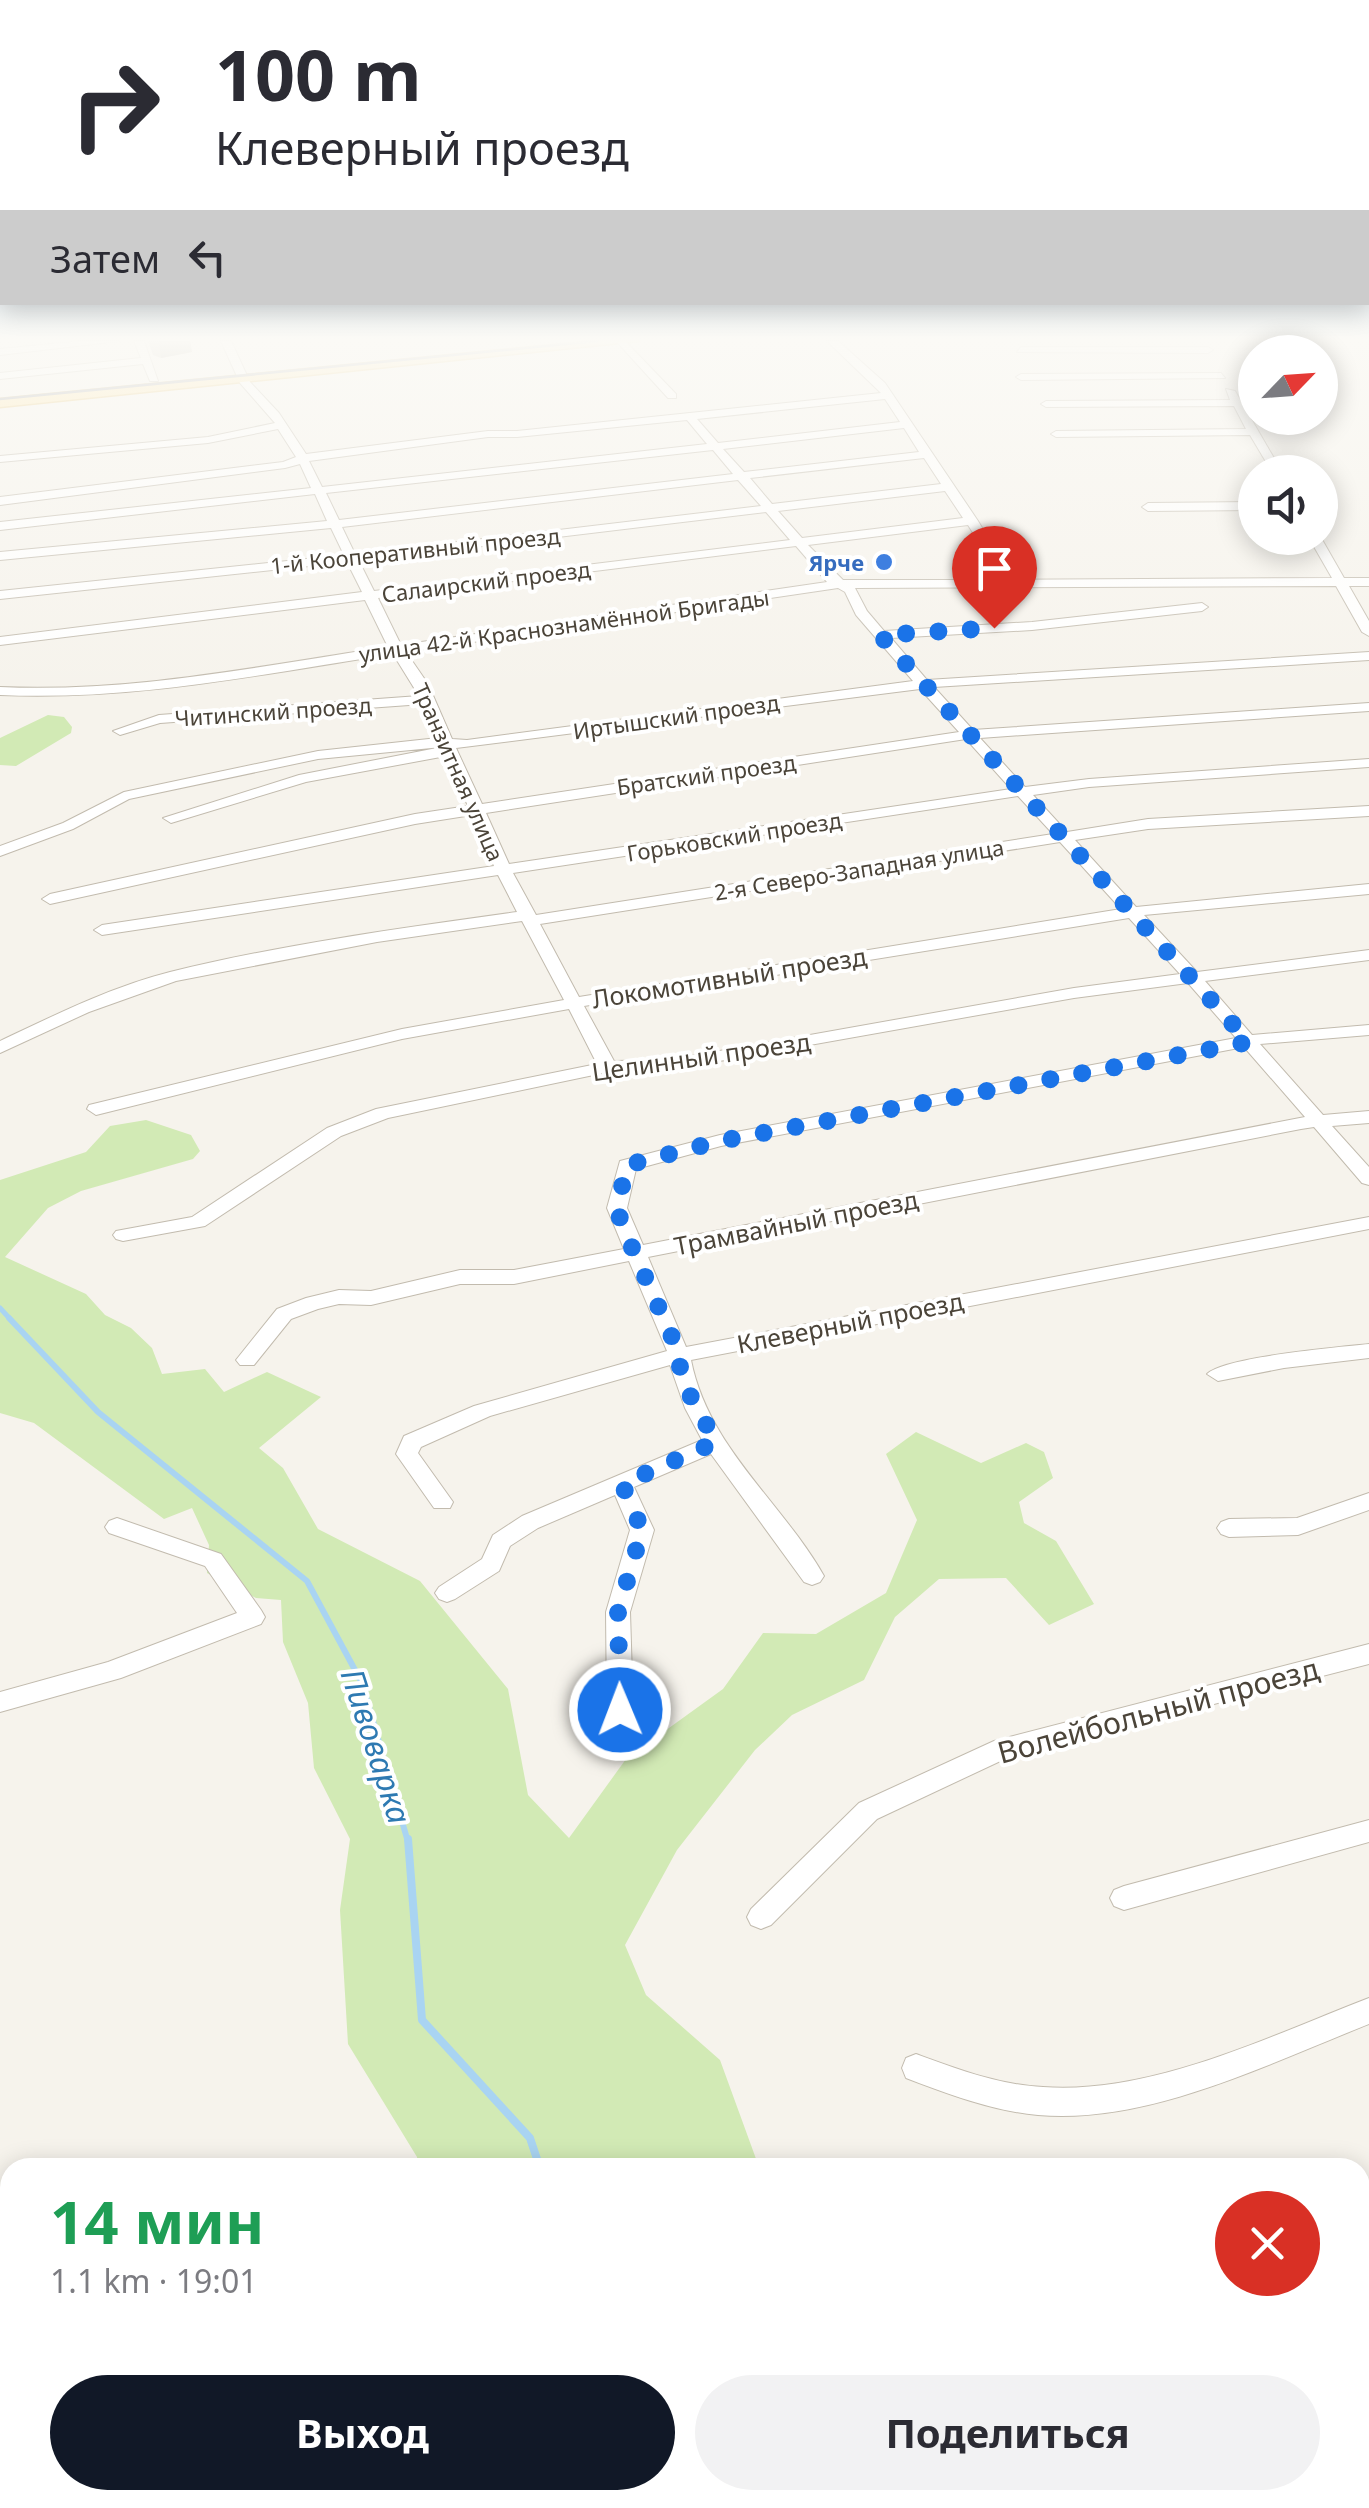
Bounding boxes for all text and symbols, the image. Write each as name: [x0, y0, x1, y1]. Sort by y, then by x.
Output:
text: 100 m: [215, 26, 422, 122]
icon: right: [50, 40, 180, 170]
text: Клеверный проезд: [215, 117, 629, 178]
icon: left: [180, 230, 235, 285]
text: Затем: [50, 232, 160, 284]
north arrow: [1238, 335, 1338, 435]
map controls: [1238, 335, 1338, 555]
button: sound: [1238, 455, 1338, 555]
street label: 1-й Кооперативный проезд: [269, 520, 562, 580]
pin: [952, 526, 1037, 629]
icon: arrive: [967, 541, 1022, 596]
place label: Ярче: [808, 547, 864, 577]
marker: Ярче: [873, 551, 895, 573]
street label: Салаирский проезд: [380, 553, 593, 609]
street label: улица 42-й Краснознамённой Бригады: [357, 581, 771, 669]
street label: Транзитная улица: [406, 678, 512, 866]
street label: Иртышский проезд: [571, 687, 782, 745]
street label: Читинский проезд: [173, 689, 373, 733]
street label: Братский проезд: [615, 746, 798, 801]
street label: Горьковский проезд: [624, 804, 844, 868]
street label: 2-я Северо-Западная улица: [712, 831, 1006, 907]
street label: Локомотивный проезд: [589, 938, 869, 1016]
street label: Целинный проезд: [589, 1024, 813, 1088]
street label: Трамвайный проезд: [671, 1182, 921, 1262]
street label: Клеверный проезд: [734, 1283, 966, 1361]
street label: Волейбольный проезд: [993, 1647, 1323, 1773]
position arrow: [568, 1658, 672, 1762]
water label: Пивоварка: [332, 1663, 422, 1829]
text: 14 мин: [50, 2180, 264, 2262]
button: close: [1215, 2191, 1320, 2296]
text: 1.1 km · 19:01: [50, 2259, 258, 2302]
button: Выход: [50, 2375, 675, 2490]
button: Поделиться: [695, 2375, 1320, 2490]

